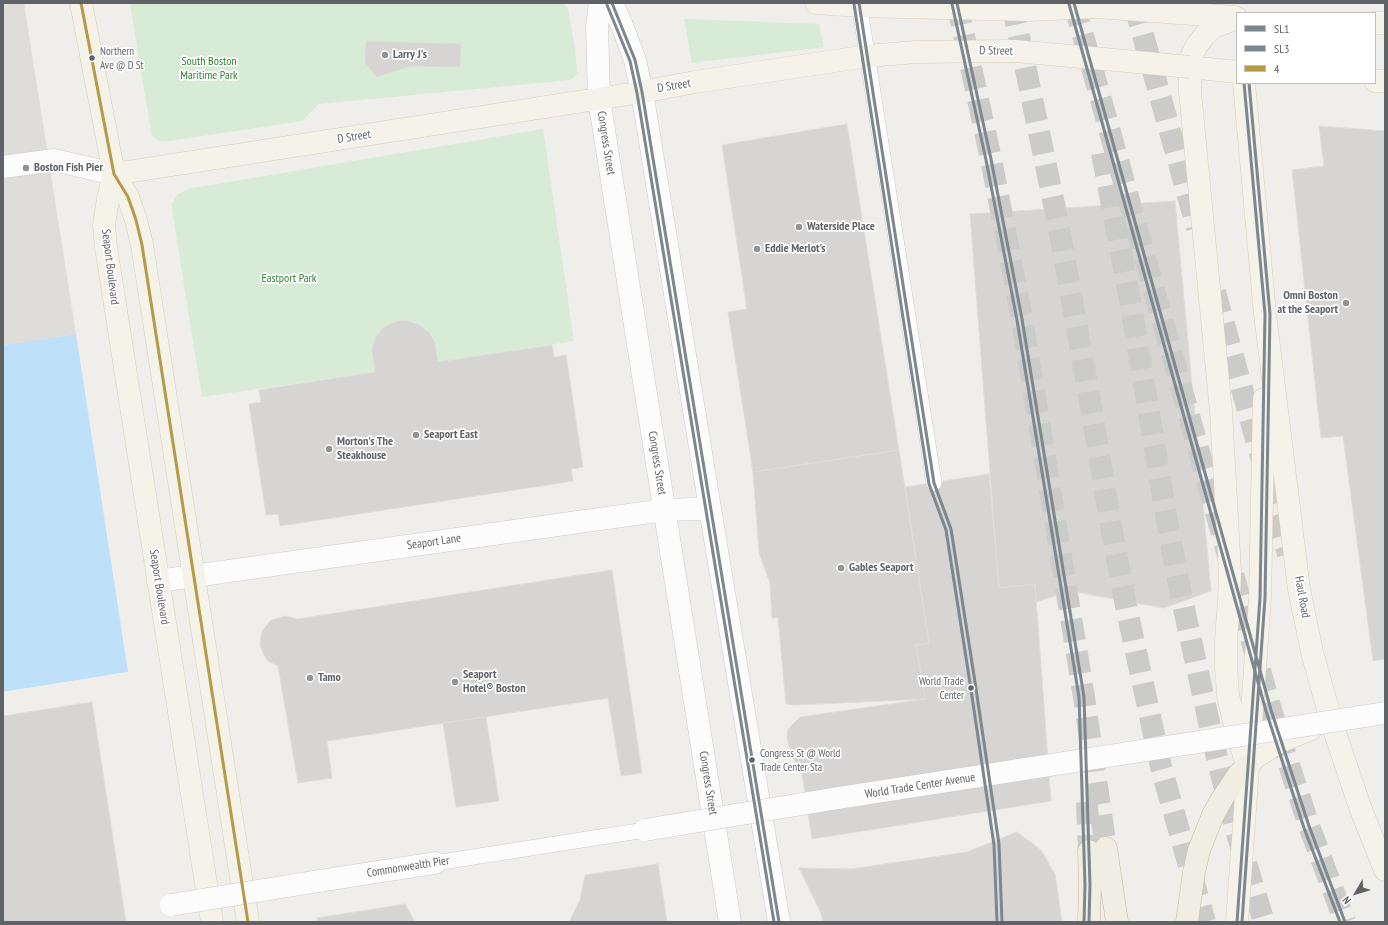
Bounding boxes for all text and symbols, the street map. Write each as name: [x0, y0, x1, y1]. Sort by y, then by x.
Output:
legend: [1236, 12, 1376, 84]
text: SL1: [1274, 21, 1290, 36]
text: SL3: [1274, 41, 1290, 56]
street label: D Street: [979, 44, 1013, 58]
place label: Northern Ave @ D St: [100, 45, 144, 71]
place label: Larry J's: [393, 48, 427, 62]
marker: Larry J's: [380, 50, 390, 60]
marker: Northern Ave @ D St: [87, 53, 97, 63]
park label: South Boston Maritime Park: [180, 55, 238, 83]
text: 4: [1274, 61, 1279, 76]
street label: D Street: [656, 76, 692, 96]
street label: Congress Street: [594, 110, 618, 176]
street label: D Street: [336, 127, 372, 147]
place label: Boston Fish Pier: [34, 161, 103, 175]
marker: Boston Fish Pier: [21, 163, 31, 173]
place label: Waterside Place: [807, 220, 875, 234]
marker: Waterside Place: [794, 222, 804, 232]
street label: Seaport Boulevard: [98, 228, 122, 306]
place label: Eddie Merlot's: [765, 242, 825, 256]
marker: Eddie Merlot's: [752, 244, 762, 254]
park label: Eastport Park: [262, 272, 316, 286]
place label: Omni Boston at the Seaport: [1277, 289, 1338, 317]
marker: Omni Boston at the Seaport: [1341, 298, 1351, 308]
place label: Seaport East: [424, 428, 478, 442]
marker: Seaport East: [411, 430, 421, 440]
street label: Congress Street: [645, 430, 669, 496]
place label: Morton's The Steakhouse: [337, 435, 393, 463]
marker: Morton's The Steakhouse: [324, 444, 334, 454]
street label: Seaport Lane: [406, 531, 462, 553]
street label: Seaport Boulevard: [146, 548, 172, 626]
place label: Gables Seaport: [849, 561, 913, 575]
marker: Gables Seaport: [836, 563, 846, 573]
street label: Haul Road: [1291, 575, 1313, 619]
place label: Seaport Hotel® Boston: [463, 668, 526, 696]
place label: Tamo: [318, 671, 341, 685]
marker: Tamo: [305, 673, 315, 683]
place label: World Trade Center: [919, 675, 964, 701]
marker: Seaport Hotel® Boston: [450, 677, 460, 687]
marker: World Trade Center: [966, 683, 976, 693]
place label: Congress St @ World Trade Center Sta: [760, 747, 840, 773]
street label: Congress Street: [696, 750, 720, 816]
marker: Congress St @ World Trade Center Sta: [747, 755, 757, 765]
street label: World Trade Center Avenue: [864, 770, 976, 802]
street label: Commonwealth Pier: [366, 853, 450, 881]
north arrow: [1336, 873, 1376, 913]
text: N: [1339, 894, 1354, 907]

